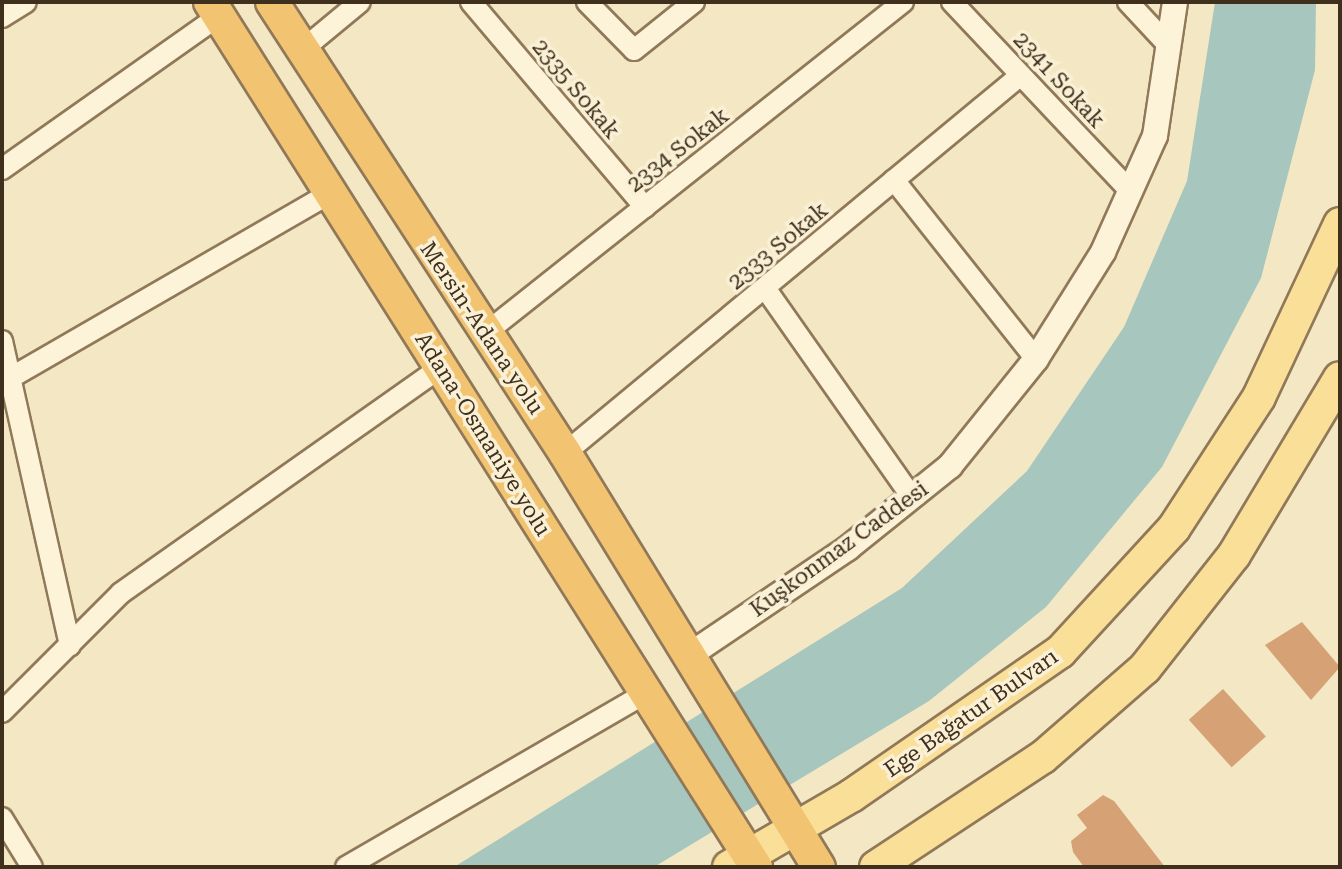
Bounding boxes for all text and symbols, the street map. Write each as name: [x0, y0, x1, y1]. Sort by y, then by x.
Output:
street label: 2341 Sokak: [1008, 27, 1110, 133]
street label: 2335 Sokak: [527, 34, 625, 144]
street label: 2334 Sokak: [622, 102, 734, 198]
street label: 2333 Sokak: [723, 197, 833, 295]
street label: Mersin-Adana yolu: [415, 237, 549, 419]
street label: Adana-Osmaniye yolu: [410, 327, 556, 541]
street label: Kuşkonmaz Caddesi: [745, 476, 933, 622]
street label: Ege Bağatur Bulvarı: [879, 643, 1063, 783]

